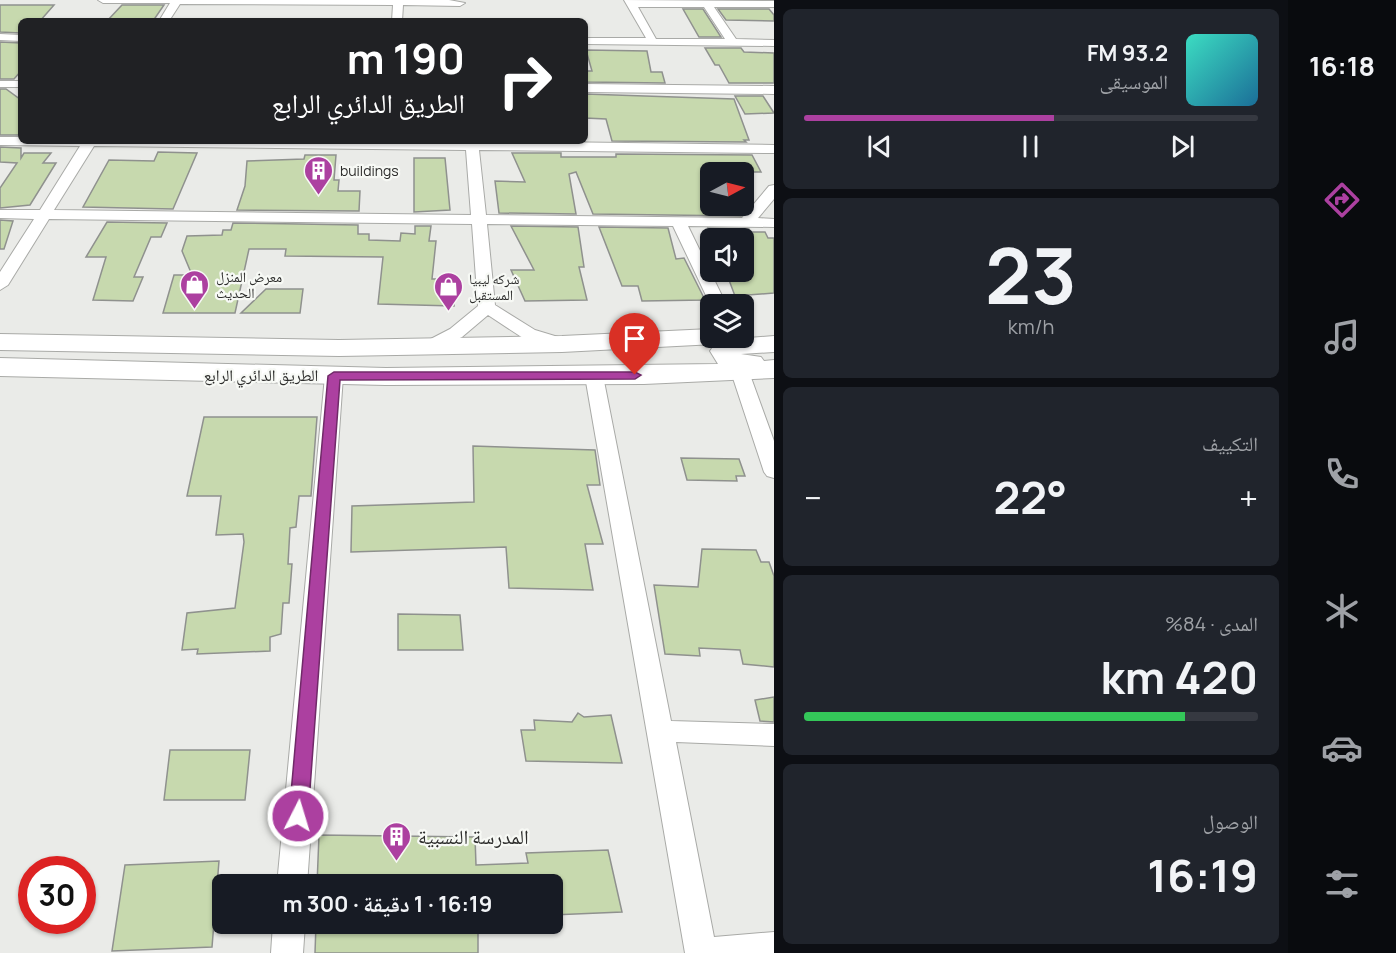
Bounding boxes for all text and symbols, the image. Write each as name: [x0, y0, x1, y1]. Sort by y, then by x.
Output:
text: 190 m: [347, 29, 465, 87]
text: 93.2 FM: [1087, 38, 1168, 68]
icon: right: [486, 42, 564, 120]
text: 16:18: [1309, 47, 1375, 84]
text: الموسيقى: [1100, 68, 1168, 95]
text: الطريق الدائري الرابع: [271, 84, 465, 121]
icon: previous: [863, 130, 896, 163]
icon: pause: [1014, 130, 1047, 163]
icon: next: [1166, 130, 1199, 163]
building icon: buildings: [303, 154, 335, 196]
place label: buildings: [340, 161, 399, 180]
north arrow: [700, 162, 754, 216]
map controls: [700, 162, 754, 348]
icon: directions: [1321, 179, 1363, 221]
text: 23: [985, 221, 1077, 327]
button: sound: [700, 228, 754, 282]
place label: معرض المنزل الحديث: [216, 267, 282, 302]
shop icon: معرض المنزل الحديث: [179, 268, 211, 310]
place label: شركه ليبيا المستقبل: [469, 269, 519, 304]
shop icon: شركه ليبيا المستقبل: [432, 270, 464, 312]
button: layers: [700, 294, 754, 348]
pin: [609, 313, 660, 375]
text: km/h: [1008, 313, 1054, 340]
icon: music: [1321, 316, 1363, 358]
icon: arrive: [618, 322, 651, 355]
street label: الطريق الدائري الرابع: [204, 364, 318, 388]
text: التكييف: [1202, 430, 1258, 457]
icon: phone: [1321, 453, 1363, 495]
text: 22°: [993, 466, 1067, 528]
text: −: [804, 475, 822, 520]
text: +: [1239, 475, 1258, 520]
icon: climate: [1321, 590, 1363, 632]
text: المدى · 84%: [1165, 610, 1258, 637]
text: 420 km: [1101, 646, 1258, 708]
icon: car: [1321, 727, 1363, 769]
position arrow: [266, 784, 330, 848]
text: الوصول: [1203, 808, 1258, 835]
building icon: المدرسة النسبية: [381, 820, 413, 862]
place label: المدرسة النسبية: [418, 823, 529, 850]
text: 16:19: [1147, 844, 1258, 906]
speed limit sign: 30: [18, 856, 96, 934]
icon: filters: [1321, 863, 1363, 905]
text: 16:19 · 1 دقيقة · 300 m: [283, 889, 492, 919]

